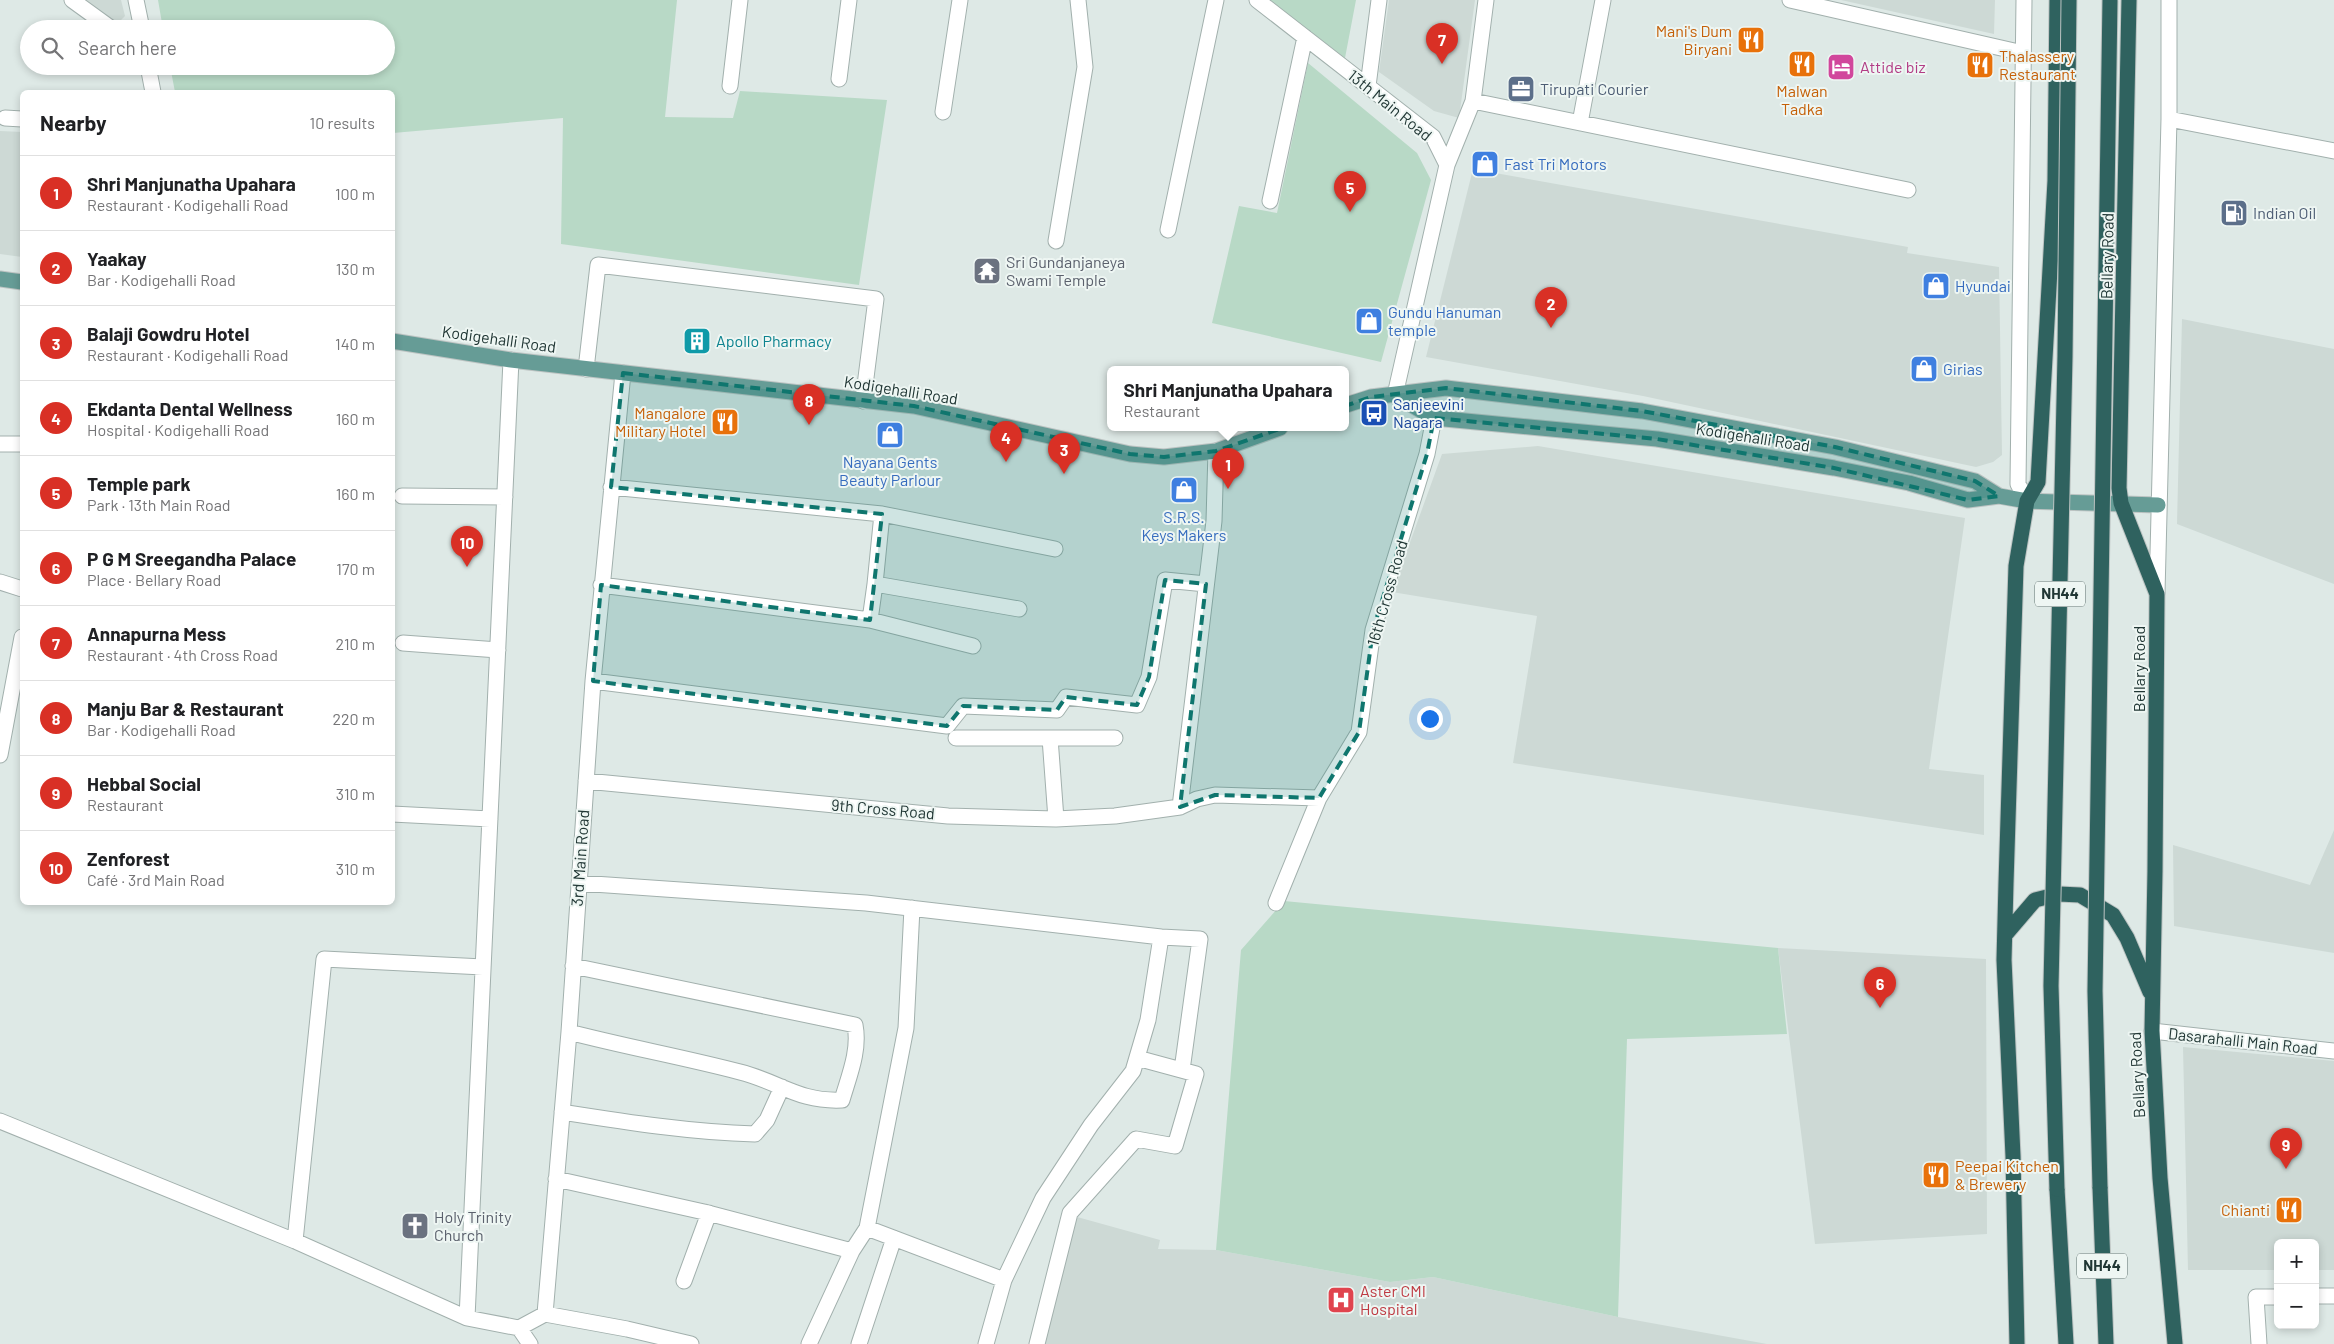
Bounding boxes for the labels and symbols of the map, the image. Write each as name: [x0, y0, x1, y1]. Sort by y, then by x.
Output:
place label: Mani's Dum Biryani: [1656, 21, 1732, 58]
pin: 7: [1426, 23, 1458, 64]
restaurant icon: Mani's Dum Biryani: [1736, 25, 1766, 55]
place label: Thalassery Restaurant: [1999, 46, 2076, 83]
restaurant icon: Malwan Tadka: [1787, 49, 1817, 79]
restaurant icon: Thalassery Restaurant: [1965, 50, 1995, 80]
hotel icon: Attide biz: [1826, 52, 1856, 82]
place label: Attide biz: [1860, 57, 1926, 76]
street label: 13th Main Road: [1345, 65, 1436, 144]
office icon: Tirupati Courier: [1506, 74, 1536, 104]
place label: Tirupati Courier: [1540, 79, 1649, 98]
place label: Malwan Tadka: [1776, 81, 1828, 118]
shop icon: Fast Tri Motors: [1470, 149, 1500, 179]
place label: Fast Tri Motors: [1504, 154, 1607, 173]
pin: 5: [1334, 171, 1366, 212]
fuel station icon: Indian Oil: [2219, 198, 2249, 228]
place label: Indian Oil: [2253, 203, 2316, 222]
street label: Bellary Road: [2096, 213, 2117, 299]
place label: Sri Gundanjaneya Swami Temple: [1006, 252, 1125, 289]
temple icon: Sri Gundanjaneya Swami Temple: [972, 256, 1002, 286]
shop icon: Hyundai: [1921, 271, 1951, 301]
place label: Hyundai: [1955, 276, 2011, 295]
pin: 2: [1535, 287, 1567, 328]
place label: Gundu Hanuman temple: [1388, 302, 1501, 339]
shop icon: Gundu Hanuman temple: [1354, 306, 1384, 336]
street label: Kodigehalli Road: [441, 321, 557, 356]
building icon: Apollo Pharmacy: [682, 326, 712, 356]
place label: Apollo Pharmacy: [716, 331, 832, 350]
shop icon: Girias: [1909, 354, 1939, 384]
place label: Girias: [1943, 359, 1983, 378]
street label: Kodigehalli Road: [843, 371, 959, 408]
pin: 8: [793, 384, 825, 425]
place label: Sanjeevini Nagara: [1393, 394, 1464, 431]
bus stop icon: Sanjeevini Nagara: [1359, 398, 1389, 428]
place label: Mangalore Military Hotel: [615, 403, 706, 440]
restaurant icon: Mangalore Military Hotel: [710, 407, 740, 437]
street label: Kodigehalli Road: [1695, 418, 1811, 455]
shop icon: Nayana Gents Beauty Parlour: [875, 420, 905, 450]
pin: 4: [990, 421, 1022, 462]
pin: 3: [1048, 433, 1080, 474]
pin: 1: [1212, 448, 1244, 489]
place label: Nayana Gents Beauty Parlour: [839, 452, 941, 489]
shop icon: S.R.S. Keys Makers: [1169, 475, 1199, 505]
place label: S.R.S. Keys Makers: [1142, 507, 1226, 544]
pin: 10: [451, 526, 483, 567]
street label: 16th Cross Road: [1362, 538, 1411, 648]
road number: NH44: [2035, 582, 2085, 606]
street label: Bellary Road: [2129, 626, 2148, 712]
your location: [1417, 706, 1443, 732]
street label: 9th Cross Road: [830, 795, 936, 822]
street label: 3rd Main Road: [567, 809, 592, 907]
pin: 6: [1864, 967, 1896, 1008]
street label: Dasarahalli Main Road: [2167, 1023, 2319, 1058]
street label: Bellary Road: [2125, 1031, 2148, 1119]
pin: 9: [2270, 1128, 2302, 1169]
place label: Peepai Kitchen & Brewery: [1955, 1156, 2059, 1193]
restaurant icon: Peepai Kitchen & Brewery: [1921, 1160, 1951, 1190]
restaurant icon: Chianti: [2274, 1195, 2304, 1225]
place label: Chianti: [2221, 1200, 2270, 1219]
place label: Holy Trinity Church: [434, 1207, 512, 1244]
church icon: Holy Trinity Church: [400, 1211, 430, 1241]
road number: NH44: [2077, 1254, 2127, 1278]
place label: Aster CMI Hospital: [1360, 1281, 1426, 1318]
hospital icon: Aster CMI Hospital: [1326, 1285, 1356, 1315]

